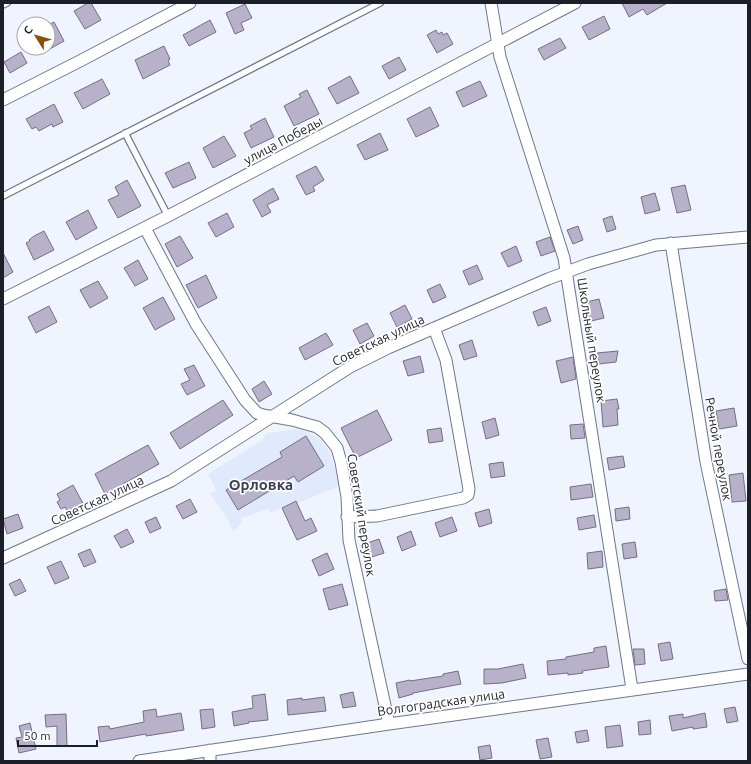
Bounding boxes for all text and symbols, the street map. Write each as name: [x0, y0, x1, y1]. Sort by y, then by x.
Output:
north arrow: [16, 16, 56, 56]
text: С: [21, 24, 35, 36]
street label: улица Победы: [241, 113, 325, 167]
street label: Школьный переулок: [575, 277, 609, 404]
street label: Советская улица: [330, 312, 426, 368]
street label: Речной переулок: [703, 396, 735, 502]
street label: Советский переулок: [345, 453, 379, 578]
street label: Советская улица: [48, 472, 146, 528]
district label: Орловка: [229, 476, 293, 493]
street label: Волгоградская улица: [376, 686, 506, 718]
scale bar: [18, 722, 97, 748]
text: 50 m: [24, 729, 51, 742]

